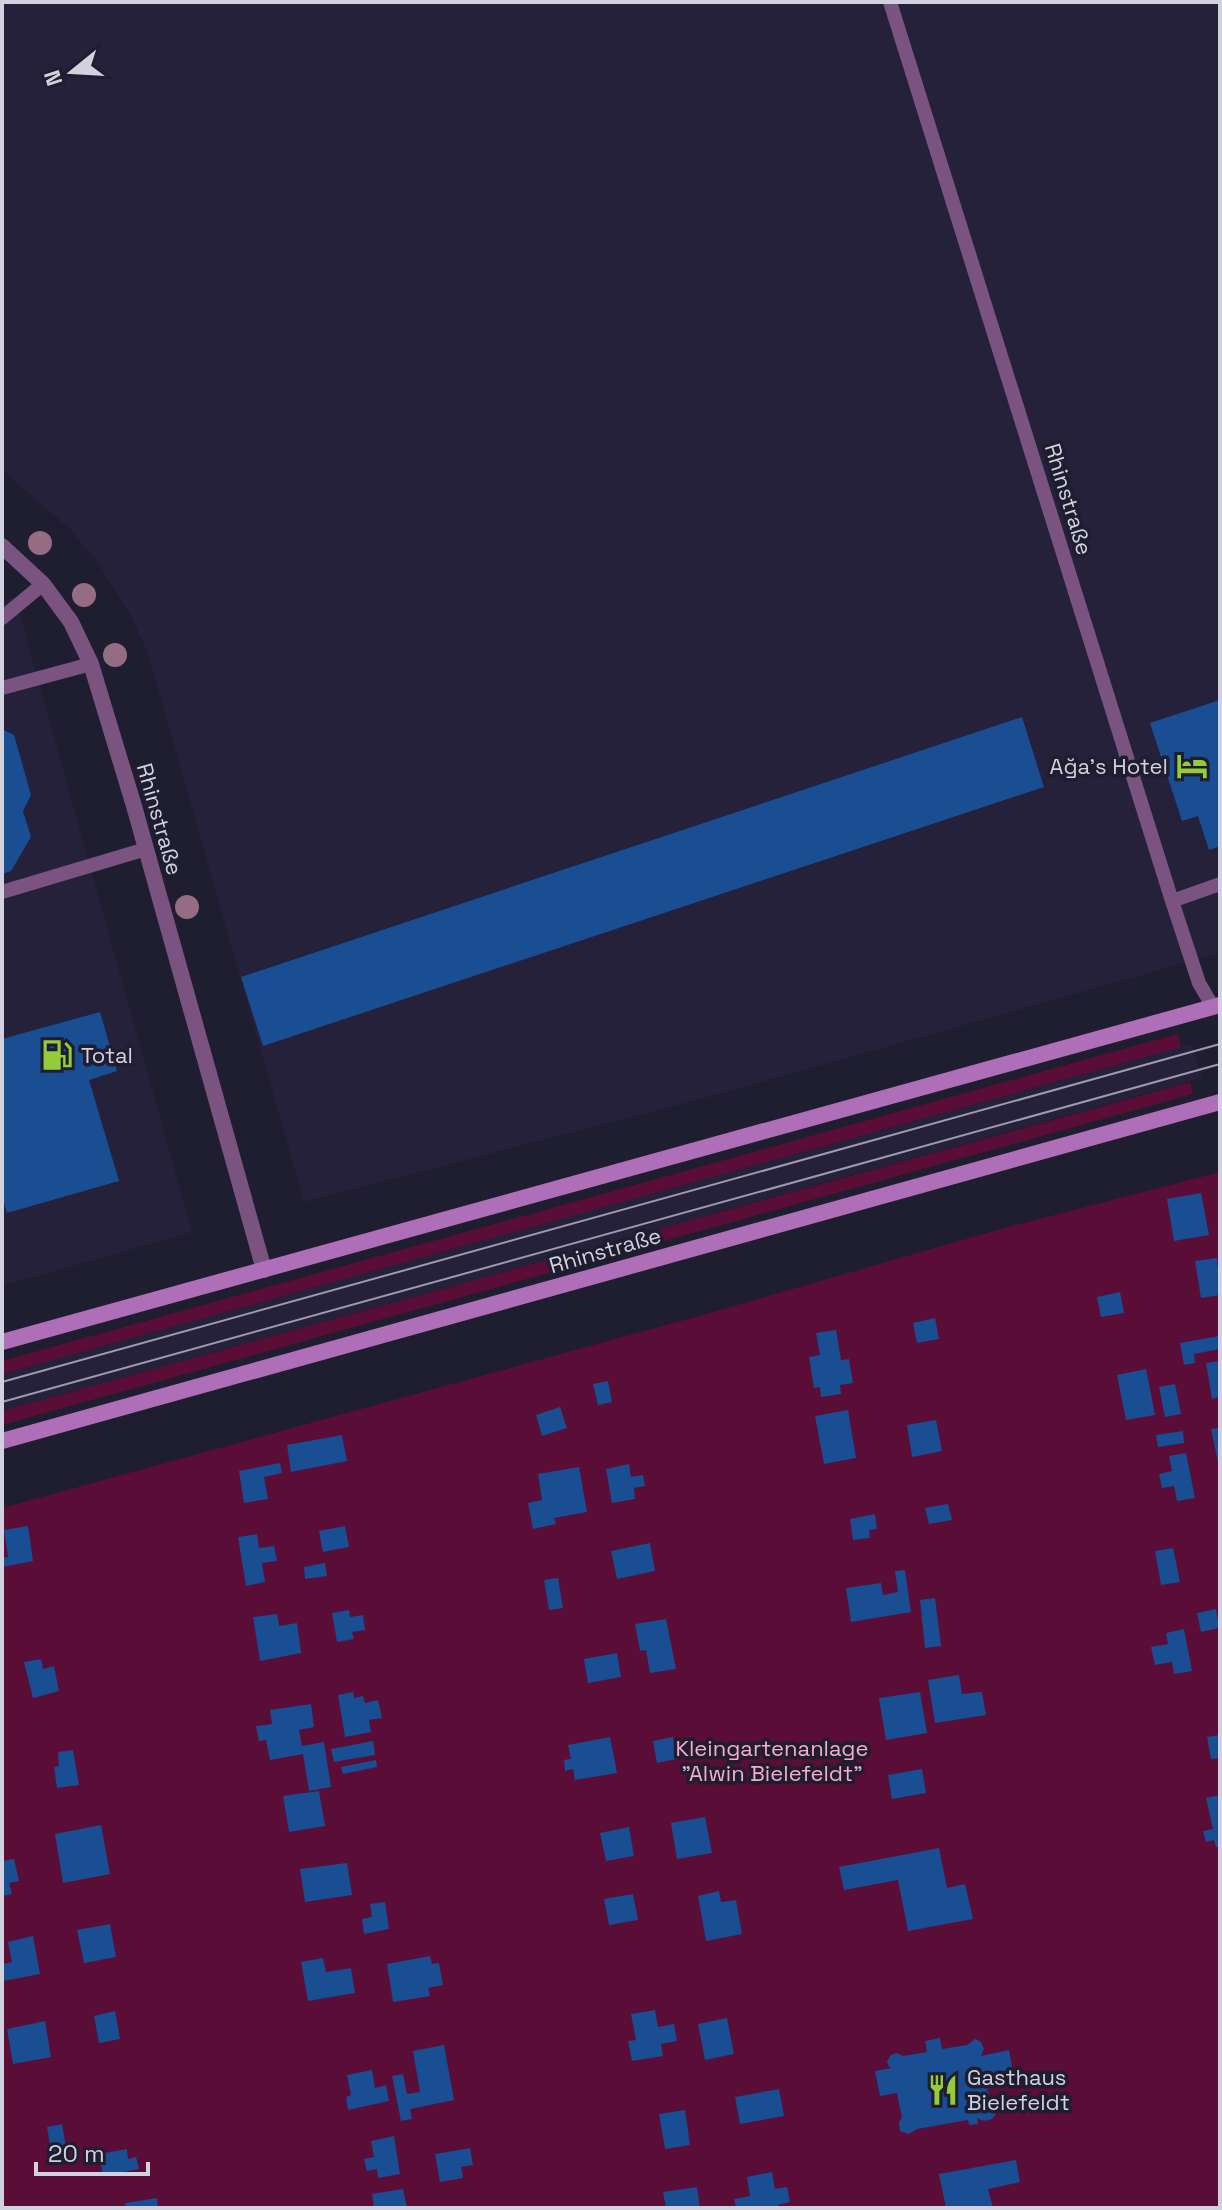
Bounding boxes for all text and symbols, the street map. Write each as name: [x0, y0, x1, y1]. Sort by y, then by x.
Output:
north arrow: [32, 32, 112, 112]
text: N: [37, 67, 69, 90]
street label: Rhinstraße: [1039, 440, 1099, 558]
hotel icon: Ağa's Hotel: [1175, 749, 1209, 783]
place label: Ağa's Hotel: [1050, 752, 1168, 780]
street label: Rhinstraße: [131, 760, 189, 878]
fuel station icon: Total: [40, 1038, 74, 1072]
place label: Total: [81, 1041, 133, 1069]
street label: Rhinstraße: [546, 1221, 664, 1279]
park label: Kleingartenanlage "Alwin Bielefeldt": [675, 1734, 869, 1787]
place label: Gasthaus Bielefeldt: [967, 2063, 1070, 2116]
restaurant icon: Gasthaus Bielefeldt: [926, 2073, 960, 2107]
scale bar: [36, 2126, 148, 2176]
text: 20 m: [48, 2138, 105, 2169]

